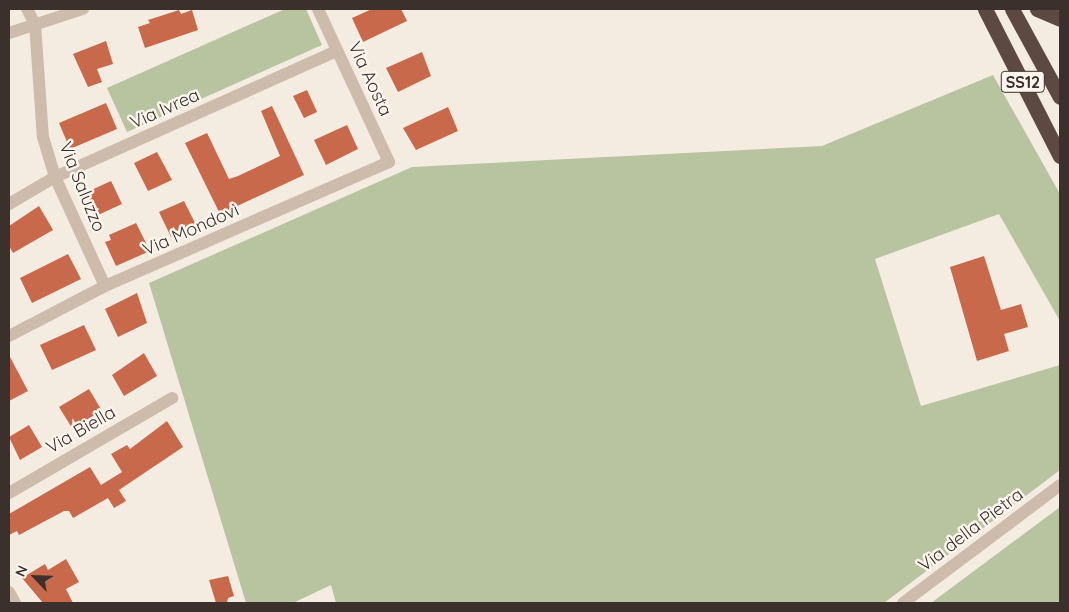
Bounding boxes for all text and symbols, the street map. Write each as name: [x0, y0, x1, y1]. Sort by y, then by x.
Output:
street label: Via Aosta: [343, 38, 397, 120]
road number: SS12: [1000, 68, 1046, 95]
street label: Via Ivrea: [127, 84, 203, 134]
street label: Via Saluzzo: [54, 139, 110, 235]
street label: Via Mondovì: [140, 199, 242, 261]
street label: Via Biella: [42, 402, 120, 458]
street label: Via della Pietra: [914, 484, 1028, 576]
north arrow: [10, 552, 60, 602]
text: N: [11, 563, 32, 579]

